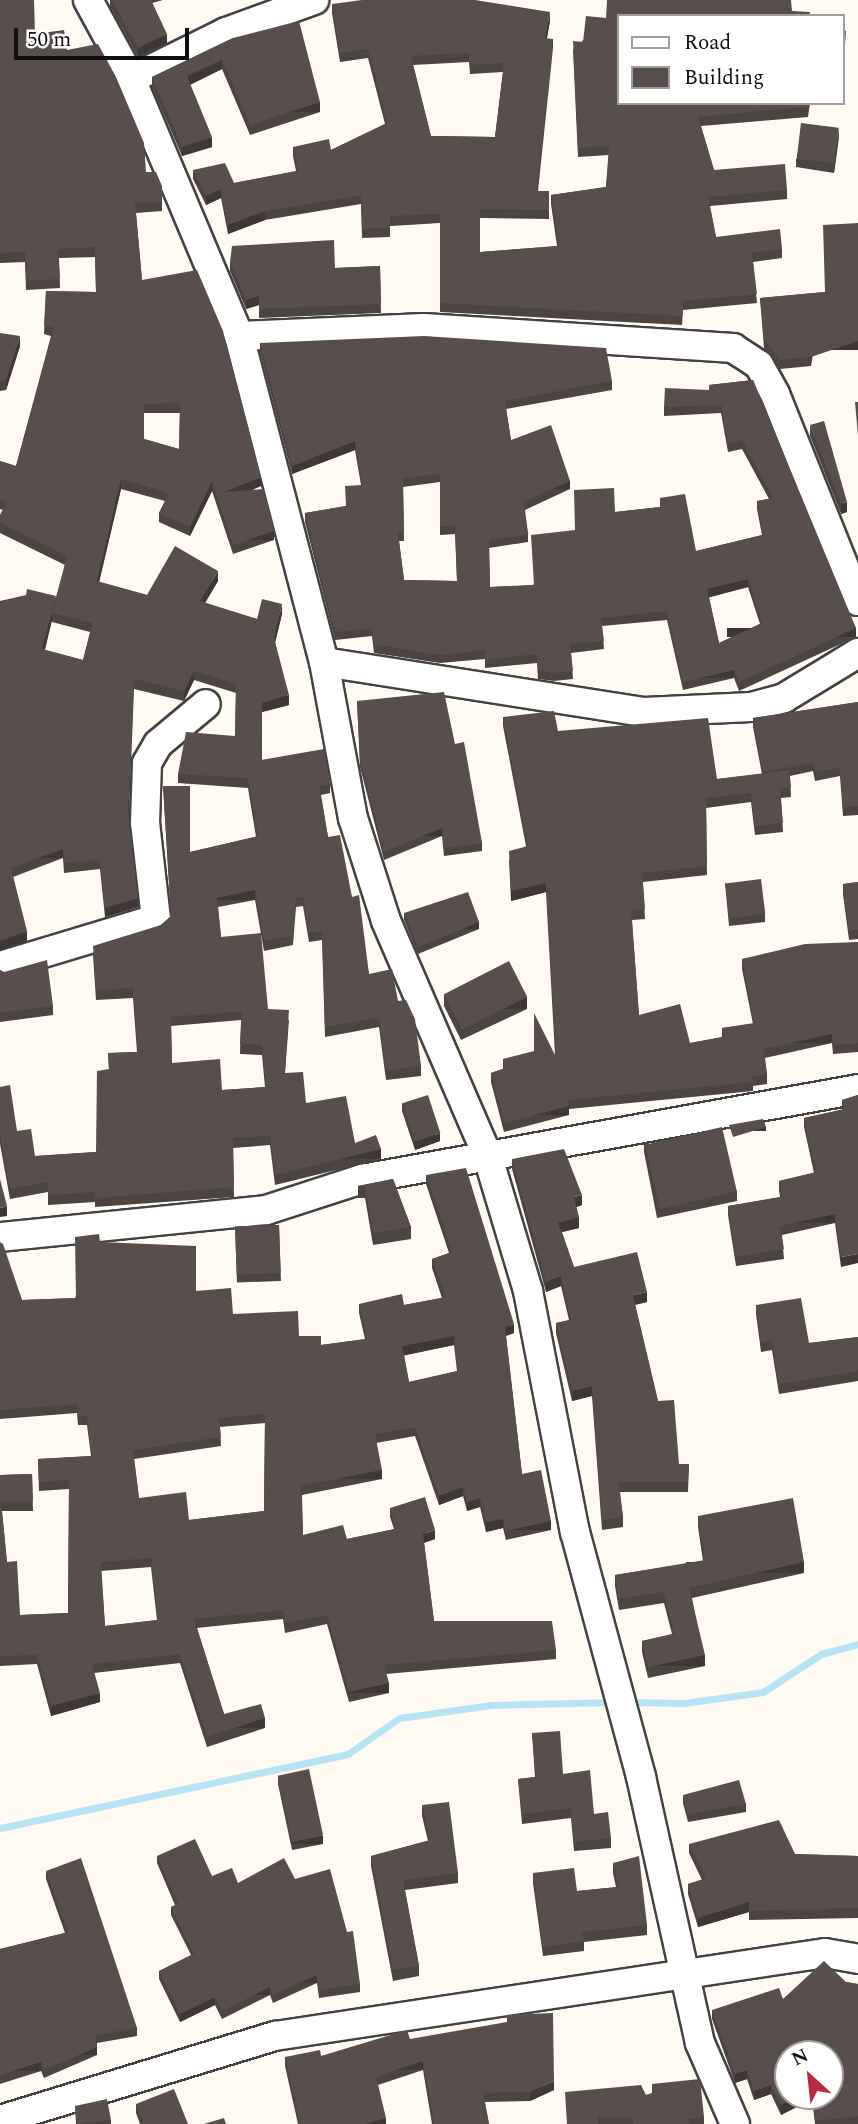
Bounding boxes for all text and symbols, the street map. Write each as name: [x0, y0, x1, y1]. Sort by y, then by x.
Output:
scale bar: [18, 14, 192, 58]
legend: [616, 14, 844, 105]
text: 50 m: [27, 24, 71, 56]
text: Road: [684, 27, 731, 59]
text: Building: [684, 62, 764, 94]
north arrow: [774, 2040, 844, 2110]
text: N: [787, 2041, 814, 2074]

